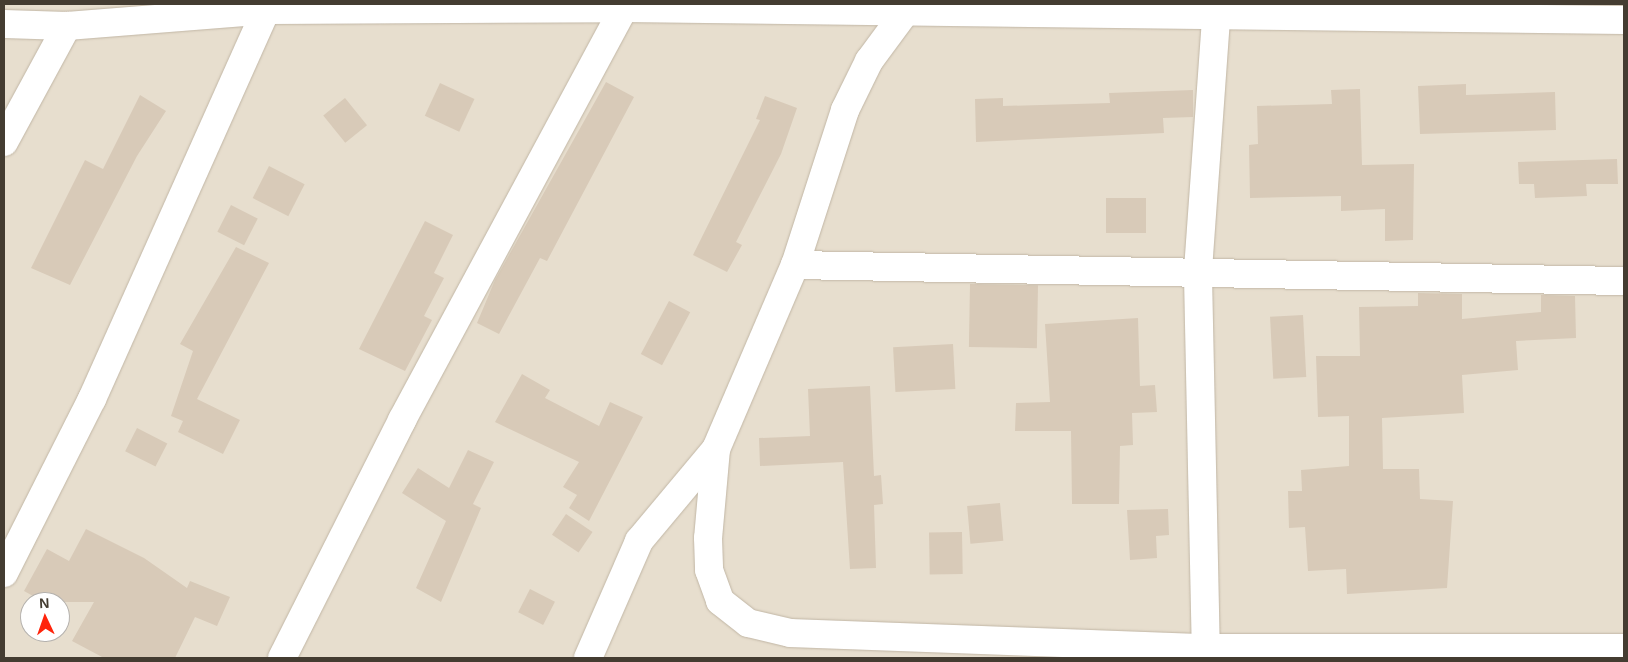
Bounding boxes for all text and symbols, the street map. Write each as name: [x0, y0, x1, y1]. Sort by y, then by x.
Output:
north arrow: [20, 592, 70, 642]
text: N: [39, 595, 50, 611]

